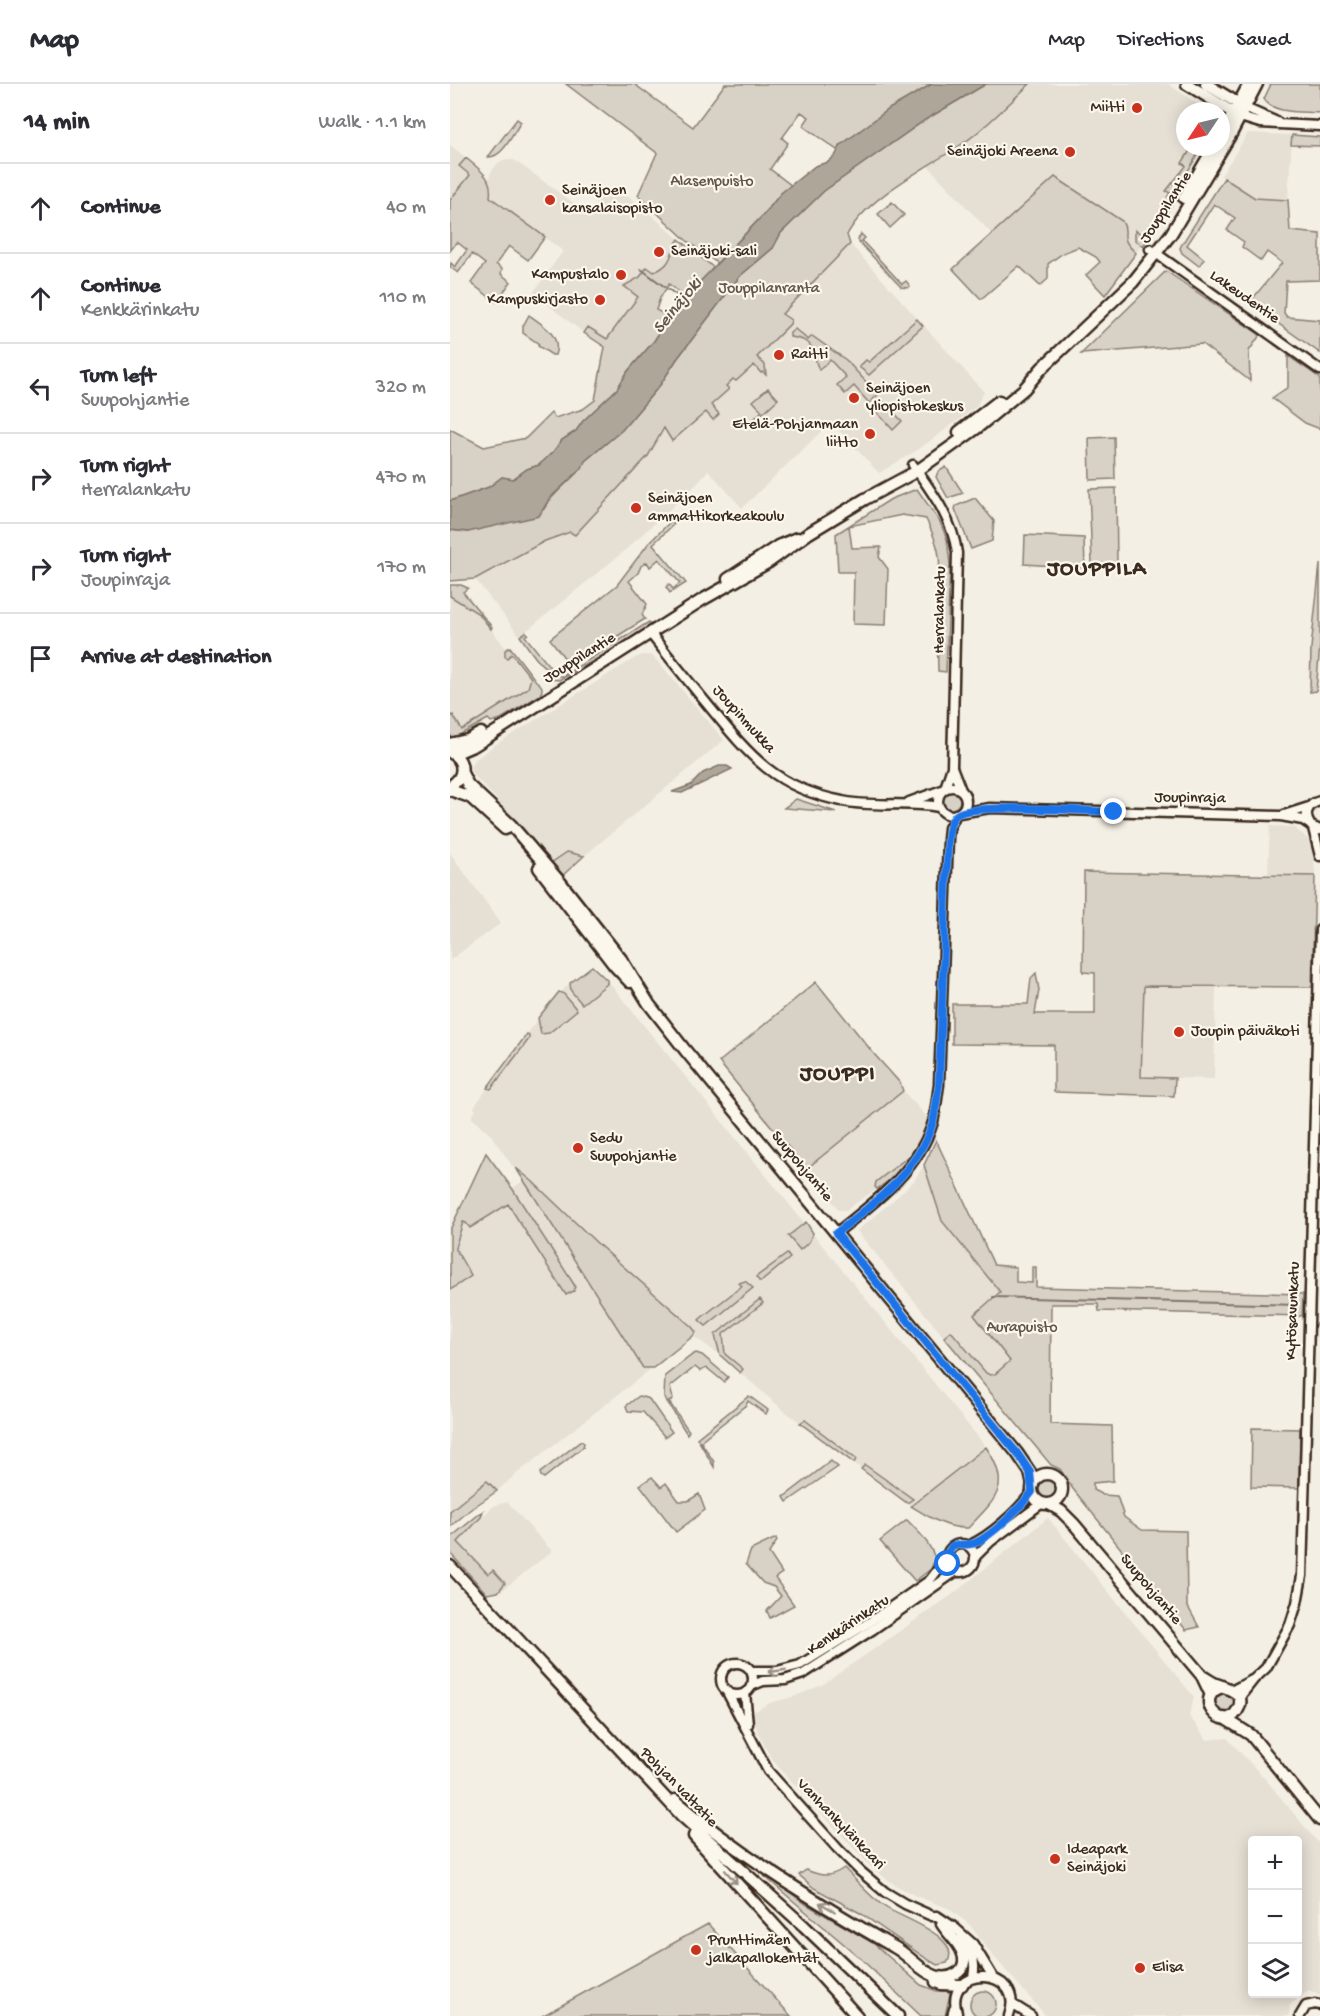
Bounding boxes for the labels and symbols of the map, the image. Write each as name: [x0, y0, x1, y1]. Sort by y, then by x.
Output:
place label: Miitti: [1090, 99, 1125, 118]
marker: Miitti: [1130, 101, 1144, 115]
north arrow: [1176, 102, 1230, 156]
place label: Seinäjoki Areena: [947, 143, 1059, 162]
marker: Seinäjoki Areena: [1063, 145, 1077, 159]
street label: Jouppilantie: [1137, 168, 1198, 247]
park label: Alasenpuisto: [670, 173, 754, 192]
place label: Seinäjoen kansalaisopisto: [562, 182, 663, 219]
marker: Seinäjoen kansalaisopisto: [543, 193, 557, 207]
place label: Seinäjoki-sali: [671, 243, 757, 262]
marker: Seinäjoki-sali: [652, 245, 666, 259]
place label: Kampustalo: [531, 266, 609, 285]
street label: Lakeudentie: [1205, 267, 1283, 329]
marker: Kampustalo: [614, 268, 628, 282]
water label: Seinäjoki: [649, 272, 708, 338]
park label: Jouppilanranta: [718, 280, 821, 299]
place label: Kampuskirjasto: [487, 291, 588, 310]
marker: Kampuskirjasto: [593, 293, 607, 307]
place label: Raitti: [791, 346, 828, 365]
marker: Raitti: [772, 348, 786, 362]
place label: Seinäjoen yliopistokeskus: [866, 380, 964, 417]
marker: Seinäjoen yliopistokeskus: [847, 391, 861, 405]
place label: Etelä-Pohjanmaan liitto: [732, 416, 858, 453]
marker: Etelä-Pohjanmaan liitto: [863, 427, 877, 441]
place label: Seinäjoen ammattikorkeakoulu: [648, 490, 785, 527]
marker: Seinäjoen ammattikorkeakoulu: [629, 501, 643, 515]
district label: JOUPPILA: [1046, 557, 1148, 583]
street label: Herralankatu: [931, 566, 951, 654]
street label: Jouppilantie: [540, 629, 620, 689]
street label: Joupinmukka: [707, 682, 779, 759]
street label: Joupinraja: [1154, 789, 1227, 809]
route end: [1100, 798, 1126, 824]
place label: Joupin päiväkoti: [1191, 1023, 1300, 1042]
marker: Joupin päiväkoti: [1172, 1025, 1186, 1039]
district label: JOUPPI: [799, 1062, 876, 1088]
street label: Suupohjantie: [766, 1128, 837, 1207]
place label: Sedu Suupohjantie: [590, 1130, 677, 1167]
marker: Sedu Suupohjantie: [571, 1141, 585, 1155]
street label: Kytösavunkatu: [1283, 1261, 1305, 1361]
park label: Aurapuisto: [986, 1319, 1058, 1338]
route start: [934, 1550, 960, 1576]
street label: Suupohjantie: [1115, 1551, 1186, 1630]
street label: Kenkkärinkatu: [804, 1591, 894, 1660]
one-way arrow: [768, 1665, 787, 1676]
street label: Pohjan valtatie: [634, 1743, 721, 1832]
street label: Vanhankylänkaari: [791, 1775, 888, 1875]
place label: Ideapark Seinäjoki: [1067, 1841, 1129, 1878]
marker: Ideapark Seinäjoki: [1048, 1852, 1062, 1866]
one-way arrow: [724, 1869, 738, 1884]
one-way arrow: [819, 1901, 836, 1913]
place label: Prunttimäen jalkapallokentät: [705, 1932, 820, 1969]
marker: Prunttimäen jalkapallokentät: [689, 1943, 703, 1957]
place label: Elisa: [1152, 1959, 1185, 1978]
marker: Elisa: [1133, 1961, 1147, 1975]

